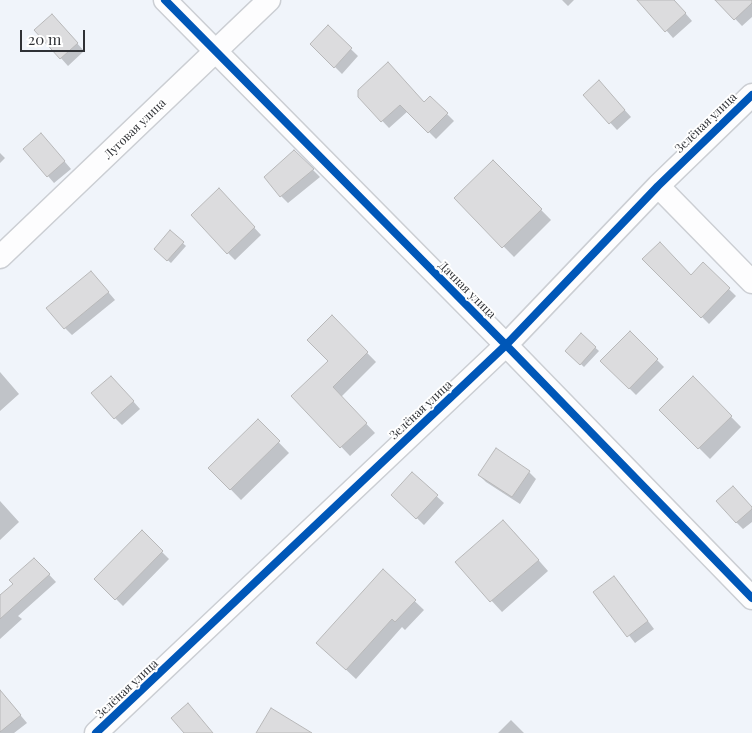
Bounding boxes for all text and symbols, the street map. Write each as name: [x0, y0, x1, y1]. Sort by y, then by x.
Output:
scale bar: [22, 20, 88, 52]
text: 20 m: [28, 29, 61, 49]
street label: Зелёная улица: [672, 90, 740, 156]
street label: Луговая улица: [101, 96, 169, 162]
street label: Дачная улица: [435, 258, 499, 322]
street label: Зелёная улица: [387, 377, 455, 443]
street label: Зелёная улица: [93, 656, 161, 722]

